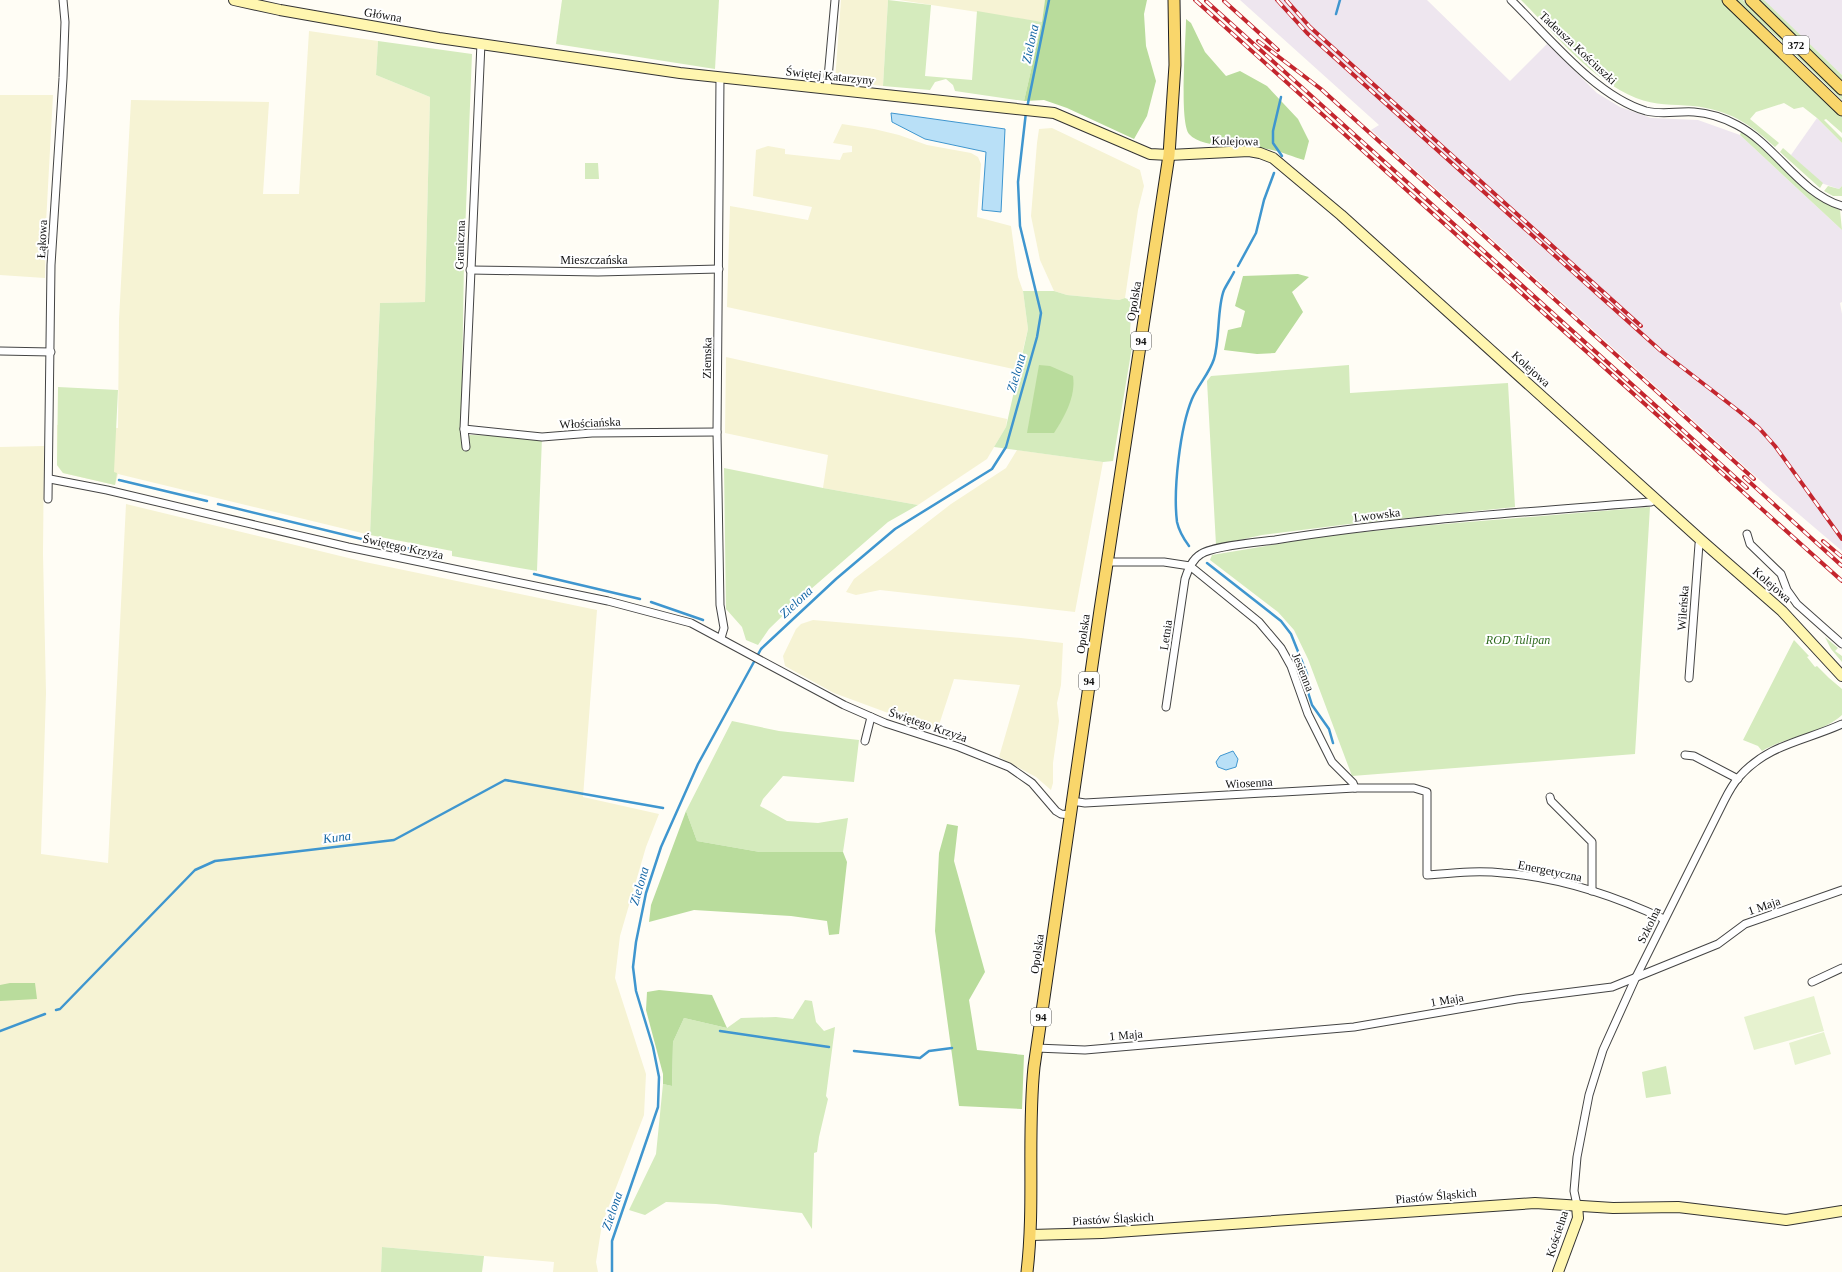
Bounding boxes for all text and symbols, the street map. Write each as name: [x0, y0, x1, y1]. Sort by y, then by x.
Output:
street label: Główna: [363, 5, 404, 25]
street label: Tadeusza Kościuszki: [1536, 9, 1620, 88]
water label: Zielona: [1019, 23, 1042, 65]
road number: 372: [1783, 36, 1809, 54]
street label: Świętej Katarzyny: [785, 64, 875, 88]
street label: Kolejowa: [1212, 134, 1259, 148]
street label: Łąkowa: [34, 219, 50, 259]
street label: Graniczna: [452, 219, 468, 270]
street label: Mieszczańska: [560, 253, 628, 267]
street label: Opolska: [1124, 279, 1144, 322]
road number: 94: [1131, 332, 1151, 350]
street label: Ziemska: [700, 337, 714, 379]
street label: Kolejowa: [1509, 348, 1554, 390]
water label: Zielona: [1003, 351, 1029, 394]
street label: Włościańska: [559, 414, 622, 432]
street label: Lwowska: [1353, 505, 1402, 525]
street label: Świętego Krzyża: [361, 532, 445, 563]
street label: Kolejowa: [1750, 564, 1795, 606]
water label: Zielona: [776, 583, 816, 621]
street label: Wileńska: [1674, 584, 1692, 631]
street label: Opolska: [1073, 613, 1093, 655]
street label: Letnia: [1157, 618, 1175, 651]
park label: ROD Tulipan: [1485, 633, 1550, 647]
street label: Jesienna: [1289, 651, 1317, 694]
road number: 94: [1079, 672, 1099, 690]
street label: Świętego Krzyża: [887, 705, 970, 745]
street label: Wiosenna: [1225, 775, 1274, 791]
water label: Kuna: [321, 828, 352, 846]
street label: Energetyczna: [1517, 857, 1584, 885]
water label: Zielona: [626, 864, 652, 907]
street label: 1 Maja: [1746, 894, 1783, 918]
street label: Szkolna: [1634, 904, 1664, 945]
street label: Opolska: [1027, 933, 1047, 975]
street label: 1 Maja: [1429, 990, 1465, 1010]
road number: 94: [1031, 1008, 1051, 1026]
street label: 1 Maja: [1109, 1027, 1144, 1043]
street label: Piastów Śląskich: [1395, 1185, 1477, 1207]
water label: Zielona: [598, 1189, 626, 1232]
street label: Kościelna: [1543, 1208, 1571, 1259]
street label: Piastów Śląskich: [1072, 1210, 1154, 1228]

